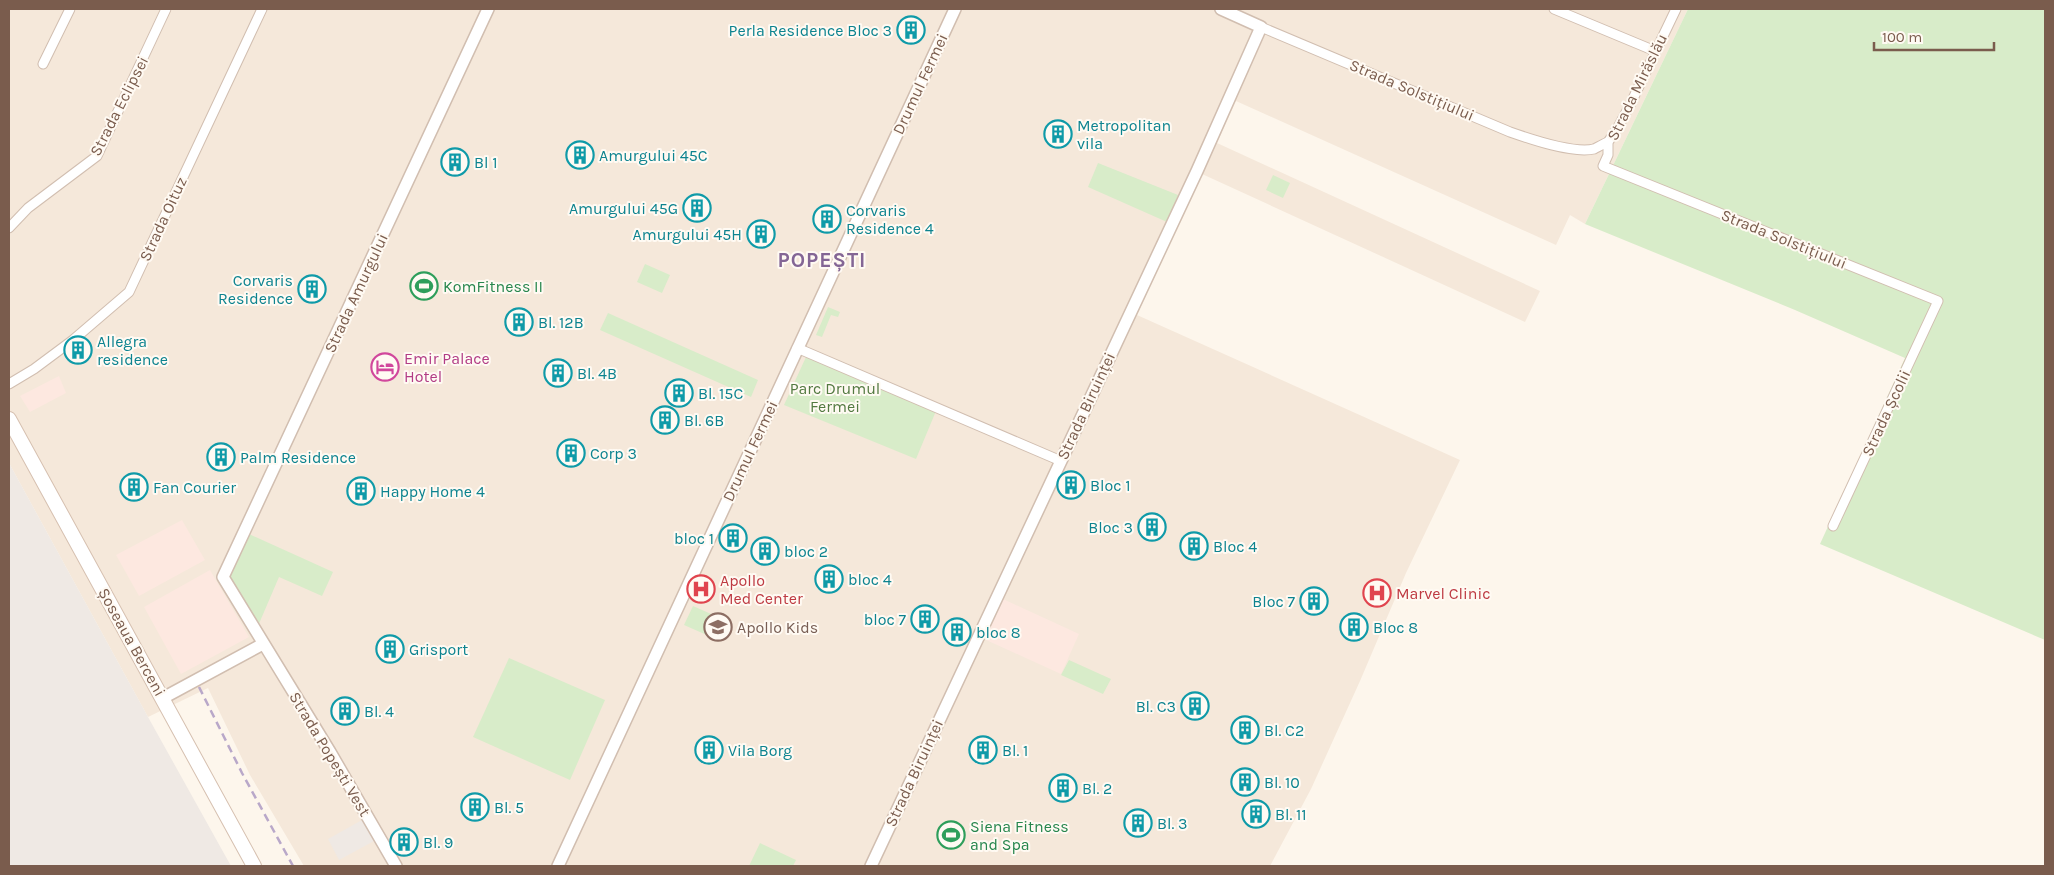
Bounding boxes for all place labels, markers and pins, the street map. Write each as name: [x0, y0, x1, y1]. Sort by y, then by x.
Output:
building icon: Perla Residence Bloc 3: [896, 15, 926, 45]
place label: Perla Residence Bloc 3: [729, 21, 892, 40]
place label: Metropolitan vila: [1077, 116, 1171, 153]
building icon: Metropolitan vila: [1043, 119, 1073, 149]
building icon: Amurgului 45C: [565, 140, 595, 170]
place label: Amurgului 45C: [599, 146, 708, 165]
building icon: Bl 1: [440, 147, 470, 177]
place label: Bl 1: [474, 153, 498, 172]
building icon: Amurgului 45G: [682, 193, 712, 223]
place label: Amurgului 45G: [569, 199, 678, 218]
place label: Corvaris Residence 4: [846, 201, 934, 238]
building icon: Corvaris Residence 4: [812, 204, 842, 234]
building icon: Amurgului 45H: [746, 219, 776, 249]
place label: Amurgului 45H: [633, 225, 742, 244]
place label: Corvaris Residence: [218, 271, 293, 308]
sports icon: KomFitness II: [409, 271, 439, 301]
building icon: Corvaris Residence: [297, 274, 327, 304]
place label: KomFitness II: [443, 277, 543, 296]
building icon: Bl. 12B: [504, 307, 534, 337]
place label: Bl. 12B: [538, 313, 584, 332]
place label: Allegra residence: [97, 332, 168, 369]
building icon: Allegra residence: [63, 335, 93, 365]
place label: Emir Palace Hotel: [404, 349, 490, 386]
hotel icon: Emir Palace Hotel: [370, 352, 400, 382]
building icon: Bl. 4B: [543, 358, 573, 388]
place label: Bl. 4B: [577, 364, 617, 383]
building icon: Bl. 15C: [664, 378, 694, 408]
place label: Bl. 15C: [698, 384, 743, 403]
building icon: Bl. 6B: [650, 405, 680, 435]
place label: Bl. 6B: [684, 411, 724, 430]
building icon: Corp 3: [556, 438, 586, 468]
building icon: Palm Residence: [206, 442, 236, 472]
place label: Corp 3: [590, 444, 637, 463]
place label: Palm Residence: [240, 448, 356, 467]
building icon: Bloc 1: [1056, 470, 1086, 500]
building icon: Fan Courier: [119, 472, 149, 502]
building icon: Happy Home 4: [346, 476, 376, 506]
place label: Bloc 1: [1090, 476, 1131, 495]
place label: Fan Courier: [153, 478, 236, 497]
place label: Happy Home 4: [380, 482, 485, 501]
building icon: Bloc 3: [1137, 512, 1167, 542]
place label: Bloc 3: [1088, 518, 1133, 537]
building icon: bloc 1: [718, 523, 748, 553]
place label: bloc 1: [674, 529, 714, 548]
building icon: Bloc 4: [1179, 531, 1209, 561]
building icon: bloc 2: [750, 536, 780, 566]
place label: Bloc 4: [1213, 537, 1257, 556]
place label: bloc 2: [784, 542, 828, 561]
building icon: bloc 4: [814, 564, 844, 594]
place label: bloc 4: [848, 570, 892, 589]
place label: Apollo Med Center: [720, 571, 803, 608]
hospital icon: Apollo Med Center: [686, 574, 716, 604]
hospital icon: Marvel Clinic: [1362, 578, 1392, 608]
place label: Marvel Clinic: [1396, 584, 1490, 603]
building icon: Bloc 7: [1299, 586, 1329, 616]
place label: Bloc 7: [1252, 592, 1295, 611]
building icon: bloc 7: [910, 604, 940, 634]
place label: bloc 7: [864, 610, 906, 629]
school or university icon: Apollo Kids: [703, 612, 733, 642]
building icon: Bloc 8: [1339, 612, 1369, 642]
building icon: bloc 8: [942, 617, 972, 647]
place label: Apollo Kids: [737, 618, 818, 637]
place label: Bloc 8: [1373, 618, 1418, 637]
place label: bloc 8: [976, 623, 1021, 642]
building icon: Grisport: [375, 634, 405, 664]
place label: Grisport: [409, 640, 468, 659]
building icon: Bl. C3: [1180, 691, 1210, 721]
building icon: Bl. 4: [330, 696, 360, 726]
place label: Bl. C3: [1136, 697, 1176, 716]
place label: Bl. 4: [364, 702, 394, 721]
building icon: Bl. C2: [1230, 715, 1260, 745]
place label: Bl. C2: [1264, 721, 1304, 740]
building icon: Vila Borg: [694, 735, 724, 765]
building icon: Bl. 1: [968, 735, 998, 765]
place label: Vila Borg: [728, 741, 792, 760]
place label: Bl. 1: [1002, 741, 1028, 760]
building icon: Bl. 10: [1230, 767, 1260, 797]
building icon: Bl. 2: [1048, 773, 1078, 803]
place label: Bl. 10: [1264, 773, 1300, 792]
place label: Bl. 2: [1082, 779, 1112, 798]
building icon: Bl. 5: [460, 792, 490, 822]
place label: Bl. 5: [494, 798, 524, 817]
building icon: Bl. 11: [1241, 799, 1271, 829]
place label: Bl. 11: [1275, 805, 1307, 824]
building icon: Bl. 3: [1123, 808, 1153, 838]
place label: Bl. 3: [1157, 814, 1188, 833]
place label: Siena Fitness and Spa: [970, 817, 1069, 854]
sports icon: Siena Fitness and Spa: [936, 820, 966, 850]
building icon: Bl. 9: [389, 827, 419, 857]
place label: Bl. 9: [423, 833, 453, 852]

